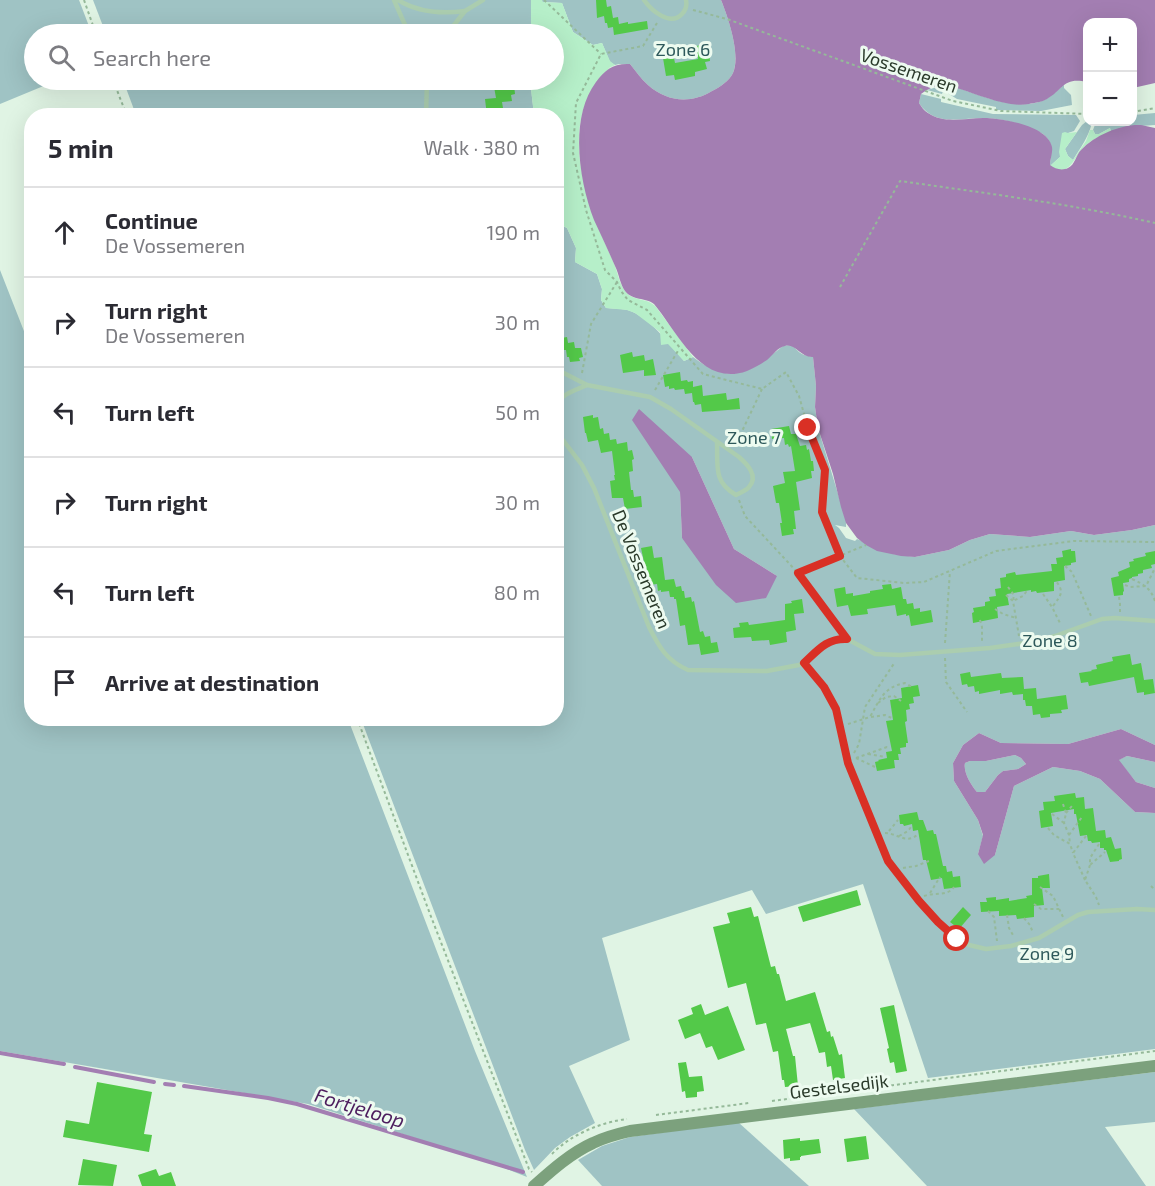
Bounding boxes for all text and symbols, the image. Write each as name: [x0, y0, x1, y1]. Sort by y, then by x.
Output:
map controls: [1083, 18, 1137, 126]
button: +: [1083, 18, 1137, 72]
search box: [24, 24, 564, 90]
park label: Zone 6: [656, 38, 710, 60]
icon: search: [45, 41, 78, 74]
street label: Vossemeren: [858, 43, 960, 97]
text: Search here: [93, 44, 211, 70]
button: −: [1083, 72, 1137, 126]
text: 5 min: [48, 132, 114, 163]
text: Walk · 380 m: [423, 135, 540, 159]
text: Continue: [105, 207, 198, 233]
icon: ahead: [48, 216, 81, 249]
text: 190 m: [487, 220, 540, 244]
text: De Vossemeren: [105, 233, 245, 257]
text: Turn right: [105, 297, 207, 323]
icon: right: [48, 306, 81, 339]
text: 30 m: [495, 310, 540, 334]
text: De Vossemeren: [105, 323, 245, 347]
icon: left: [48, 396, 81, 429]
text: Turn left: [105, 399, 194, 425]
text: 50 m: [495, 400, 540, 424]
route end: [794, 414, 820, 440]
park label: Zone 7: [727, 426, 781, 448]
icon: right: [48, 486, 81, 519]
text: Turn right: [105, 489, 207, 515]
text: 30 m: [495, 490, 540, 514]
street label: De Vossemeren: [608, 506, 676, 632]
icon: left: [48, 576, 81, 609]
text: Turn left: [105, 579, 194, 605]
text: 80 m: [494, 580, 540, 604]
park label: Zone 8: [1022, 629, 1078, 651]
icon: arrive: [48, 666, 81, 699]
text: Arrive at destination: [105, 669, 319, 695]
route start: [943, 925, 969, 951]
park label: Zone 9: [1020, 942, 1074, 964]
street label: Gestelsedijk: [788, 1069, 890, 1103]
water label: Fortjeloop: [312, 1082, 408, 1132]

